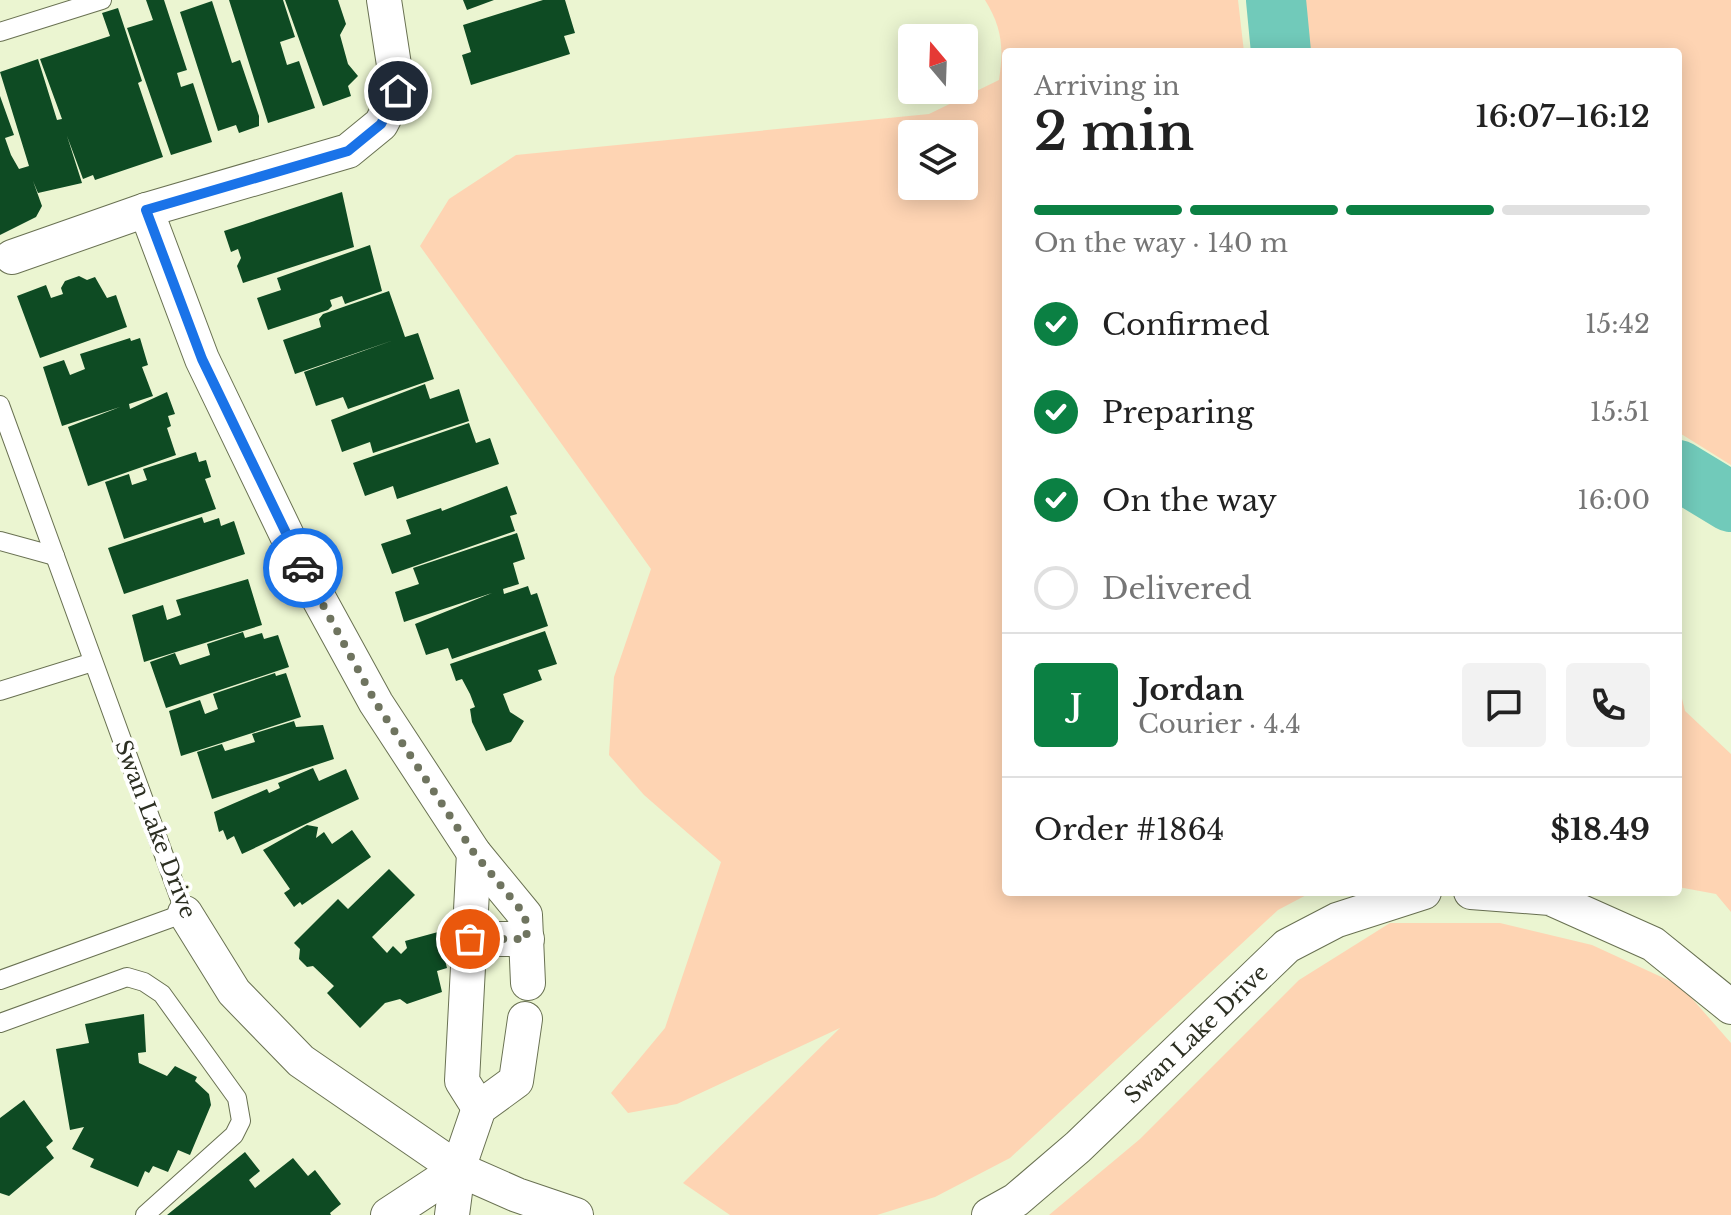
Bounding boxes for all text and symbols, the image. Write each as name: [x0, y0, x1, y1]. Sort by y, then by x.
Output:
north arrow: [898, 24, 978, 104]
map controls: [898, 24, 978, 200]
pin: [364, 57, 432, 125]
icon: home: [376, 69, 420, 113]
text: Arriving in: [1034, 70, 1180, 102]
text: 16:07–16:12: [1476, 98, 1650, 135]
text: 2 min: [1034, 100, 1194, 164]
button: layers: [898, 120, 978, 200]
text: On the way · 140 m: [1034, 227, 1288, 259]
icon: check: [1034, 302, 1078, 346]
text: Confirmed: [1102, 306, 1270, 343]
text: 15:42: [1585, 308, 1650, 340]
icon: check: [1034, 390, 1078, 434]
text: Preparing: [1102, 394, 1254, 431]
text: 15:51: [1590, 396, 1650, 428]
icon: check: [1034, 478, 1078, 522]
text: On the way: [1102, 482, 1277, 519]
text: 16:00: [1577, 484, 1650, 516]
courier: [263, 528, 343, 608]
icon: car: [281, 546, 325, 590]
text: Delivered: [1102, 570, 1252, 607]
button: chat: [1462, 663, 1546, 747]
button: phone: [1566, 663, 1650, 747]
text: Jordan: [1138, 671, 1244, 708]
text: J: [1070, 687, 1082, 724]
text: Courier · 4.4: [1138, 708, 1301, 740]
street label: Swan Lake Drive: [109, 736, 202, 922]
text: Order #1864: [1034, 811, 1224, 848]
text: $18.49: [1551, 811, 1650, 848]
pin: [436, 905, 504, 973]
icon: bag: [448, 917, 492, 961]
street label: Swan Lake Drive: [1119, 959, 1274, 1109]

